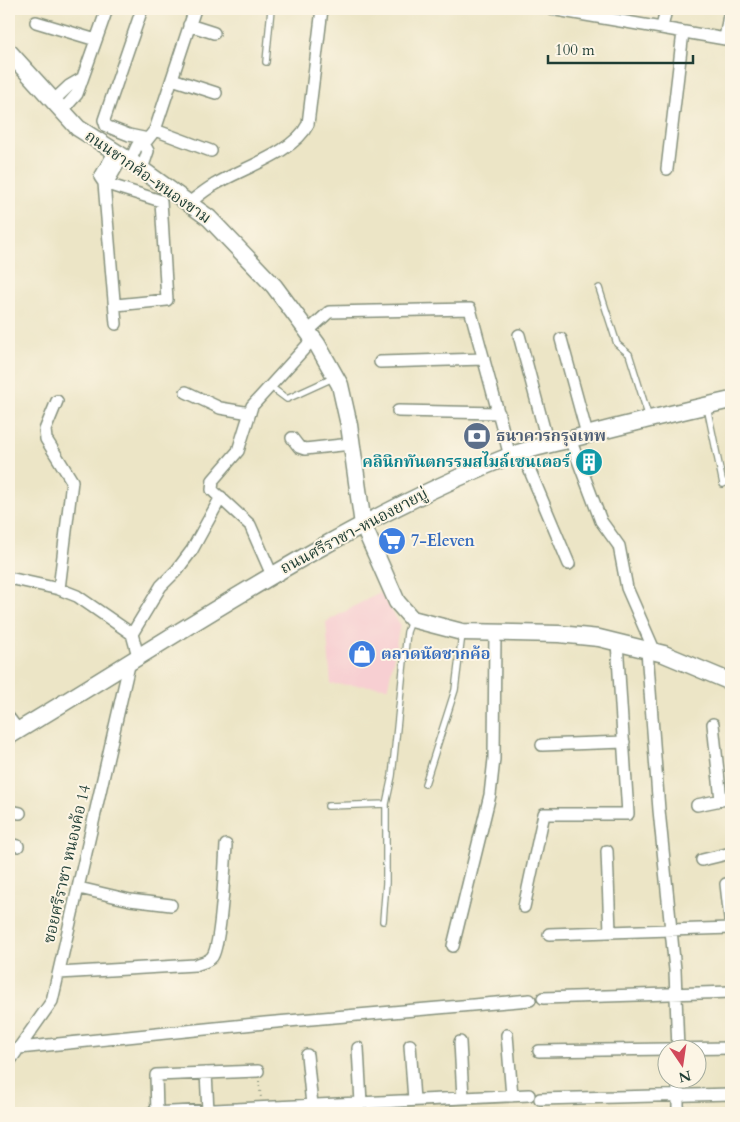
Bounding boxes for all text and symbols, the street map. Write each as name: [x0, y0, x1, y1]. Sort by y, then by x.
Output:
scale bar: [548, 32, 692, 64]
text: 100 m: [555, 40, 595, 60]
street label: ถนนชากค้อ-หนองขาม: [80, 125, 216, 229]
bank icon: ธนาคารกรุงเทพ: [462, 421, 492, 451]
place label: ธนาคารกรุงเทพ: [496, 425, 606, 447]
building icon: คลินิกทันตกรรมสไมล์เซนเตอร์: [574, 447, 604, 477]
place label: คลินิกทันตกรรมสไมล์เซนเตอร์: [362, 451, 572, 473]
street label: ถนนศรีราชา-หนองยายบู่: [276, 483, 432, 579]
supermarket icon: 7-Eleven: [377, 526, 407, 556]
place label: 7-Eleven: [411, 530, 475, 552]
shop icon: ตลาดนัดชากค้อ: [347, 639, 377, 669]
place label: ตลาดนัดชากค้อ: [381, 643, 490, 665]
street label: ซอยศรีราชา หนองค้อ 14: [38, 782, 96, 946]
north arrow: [658, 1040, 708, 1090]
text: N: [677, 1066, 693, 1087]

